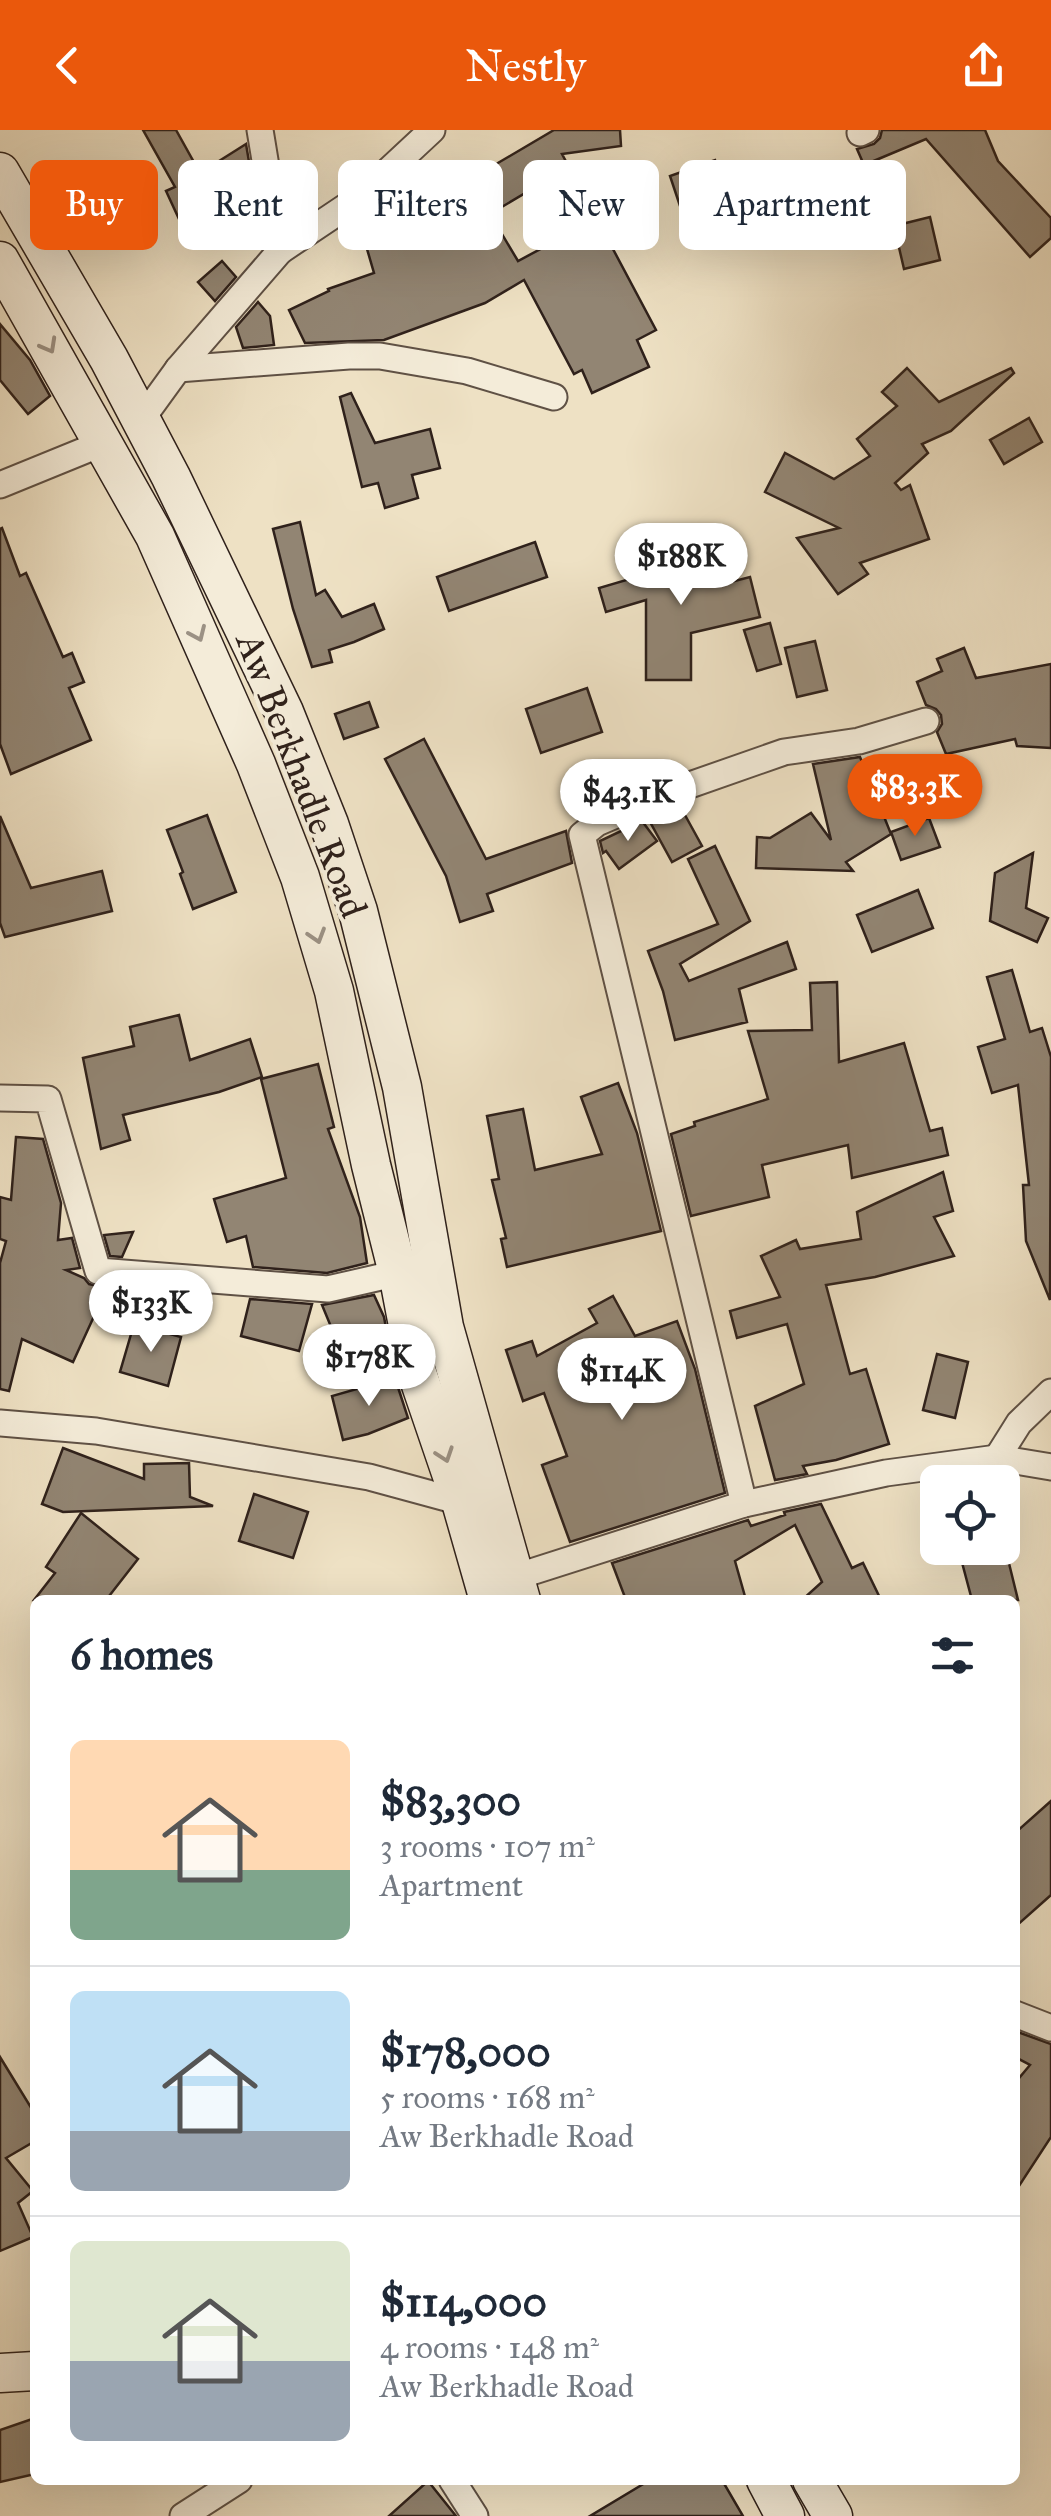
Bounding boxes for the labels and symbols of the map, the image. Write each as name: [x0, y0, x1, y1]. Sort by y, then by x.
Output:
one-way arrow: [36, 335, 56, 353]
pin: $188K: [611, 523, 751, 608]
one-way arrow: [186, 624, 206, 642]
street label: Aw Berkhadle Road: [226, 624, 377, 924]
pin: $83.3K: [834, 754, 996, 839]
pin: $43.1K: [547, 759, 709, 844]
one-way arrow: [305, 927, 326, 944]
pin: $133K: [81, 1270, 221, 1355]
pin: $178K: [299, 1324, 439, 1409]
pin: $114K: [552, 1338, 692, 1423]
one-way arrow: [433, 1445, 454, 1462]

